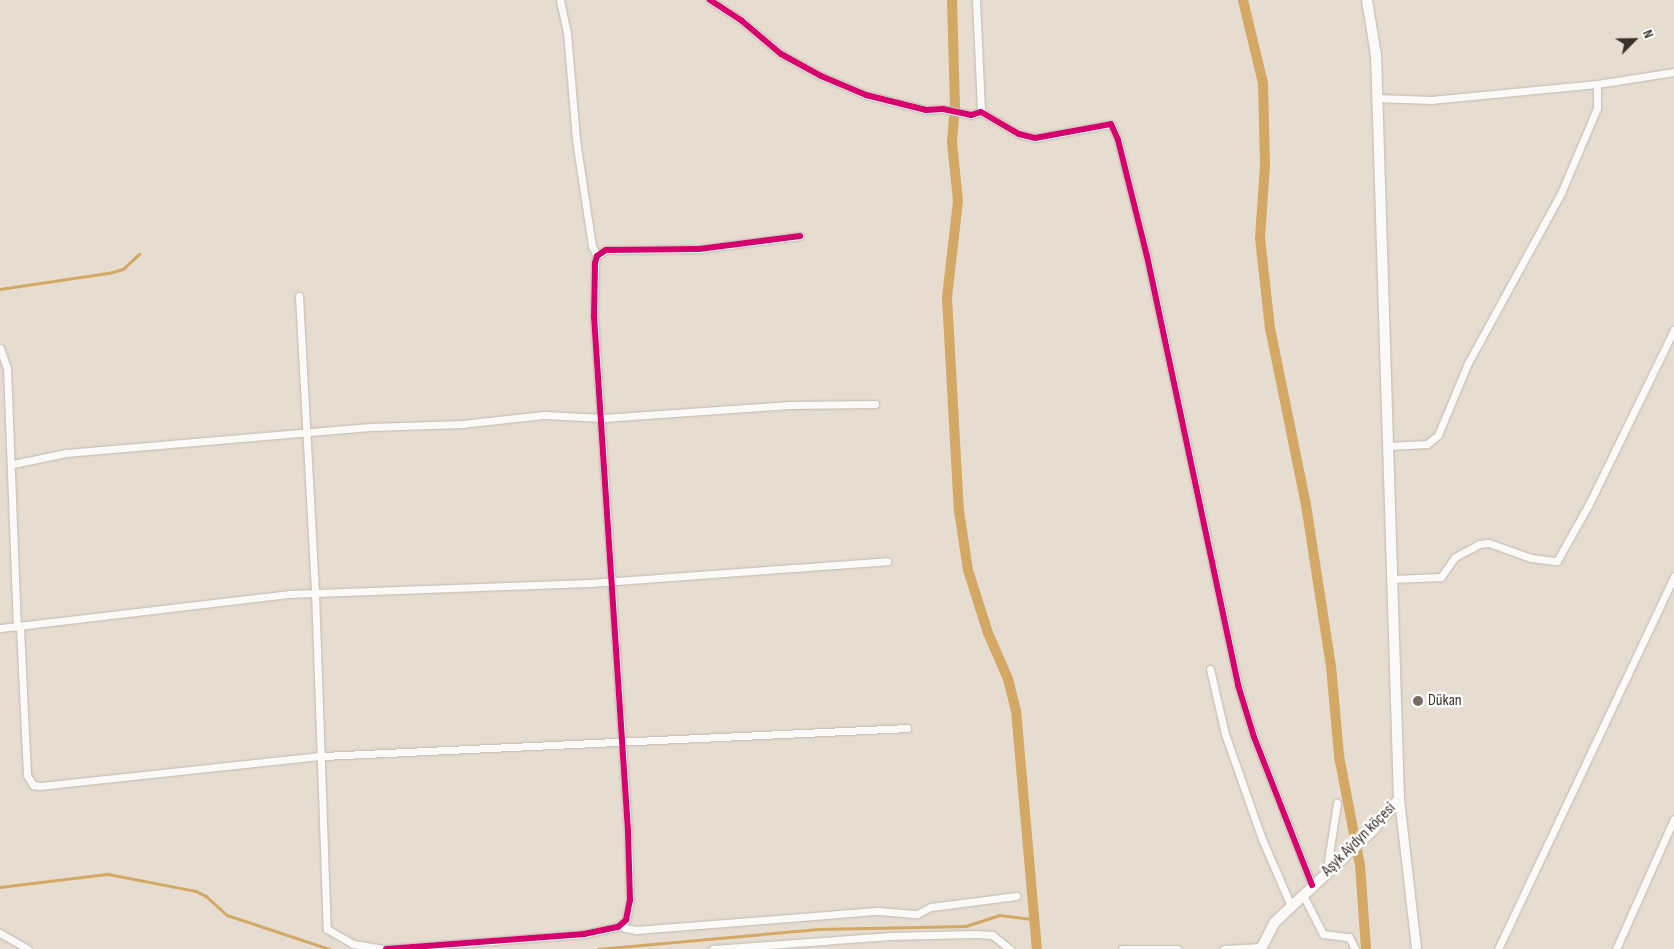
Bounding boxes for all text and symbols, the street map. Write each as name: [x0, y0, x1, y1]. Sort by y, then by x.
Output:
north arrow: [1609, 15, 1659, 65]
text: N: [1639, 27, 1658, 41]
place label: Dükan: [1428, 691, 1462, 711]
marker: Dükan: [1412, 695, 1424, 707]
street label: Aşyk Aýdyn köçesi: [1318, 799, 1400, 881]

